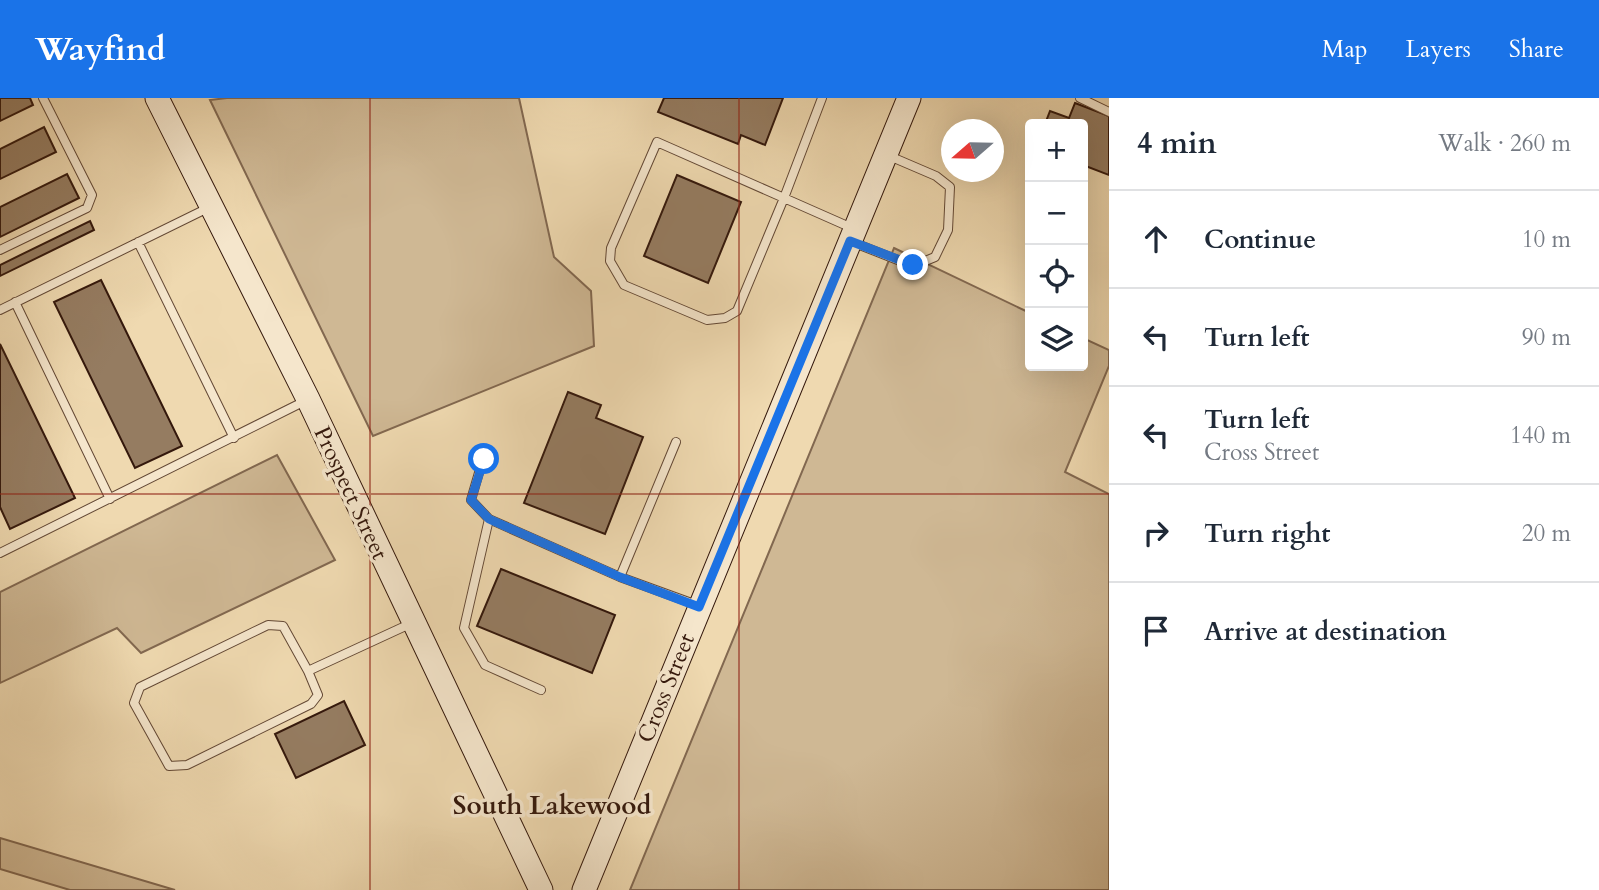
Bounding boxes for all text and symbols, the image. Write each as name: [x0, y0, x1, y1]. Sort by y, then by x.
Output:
text: Wayfind: [35, 27, 166, 72]
text: Map: [1322, 33, 1368, 66]
text: Layers: [1406, 33, 1471, 66]
text: Share: [1509, 33, 1564, 66]
north arrow: [941, 119, 1004, 182]
map controls: [1025, 119, 1088, 371]
button: +: [1025, 119, 1088, 182]
text: 4 min: [1137, 123, 1217, 164]
text: Walk · 260 m: [1438, 128, 1571, 159]
button: −: [1025, 182, 1088, 245]
icon: ahead: [1137, 220, 1175, 258]
text: Continue: [1204, 222, 1316, 257]
text: 10 m: [1522, 224, 1571, 255]
button: locate: [1025, 245, 1088, 308]
route end: [897, 249, 928, 280]
button: layers: [1025, 308, 1088, 371]
icon: left: [1137, 318, 1175, 356]
text: Turn left: [1204, 320, 1309, 355]
text: 90 m: [1522, 322, 1571, 353]
text: Turn left: [1204, 402, 1309, 437]
icon: left: [1137, 416, 1175, 454]
text: 140 m: [1510, 420, 1571, 451]
street label: Prospect Street: [307, 421, 395, 565]
text: Cross Street: [1204, 437, 1319, 468]
route start: [468, 443, 499, 474]
icon: right: [1137, 514, 1175, 552]
text: Turn right: [1204, 516, 1331, 551]
text: 20 m: [1522, 518, 1571, 549]
icon: arrive: [1137, 612, 1175, 650]
text: Arrive at destination: [1204, 614, 1447, 649]
street label: Cross Street: [630, 629, 702, 747]
district label: South Lakewood: [453, 788, 651, 823]

